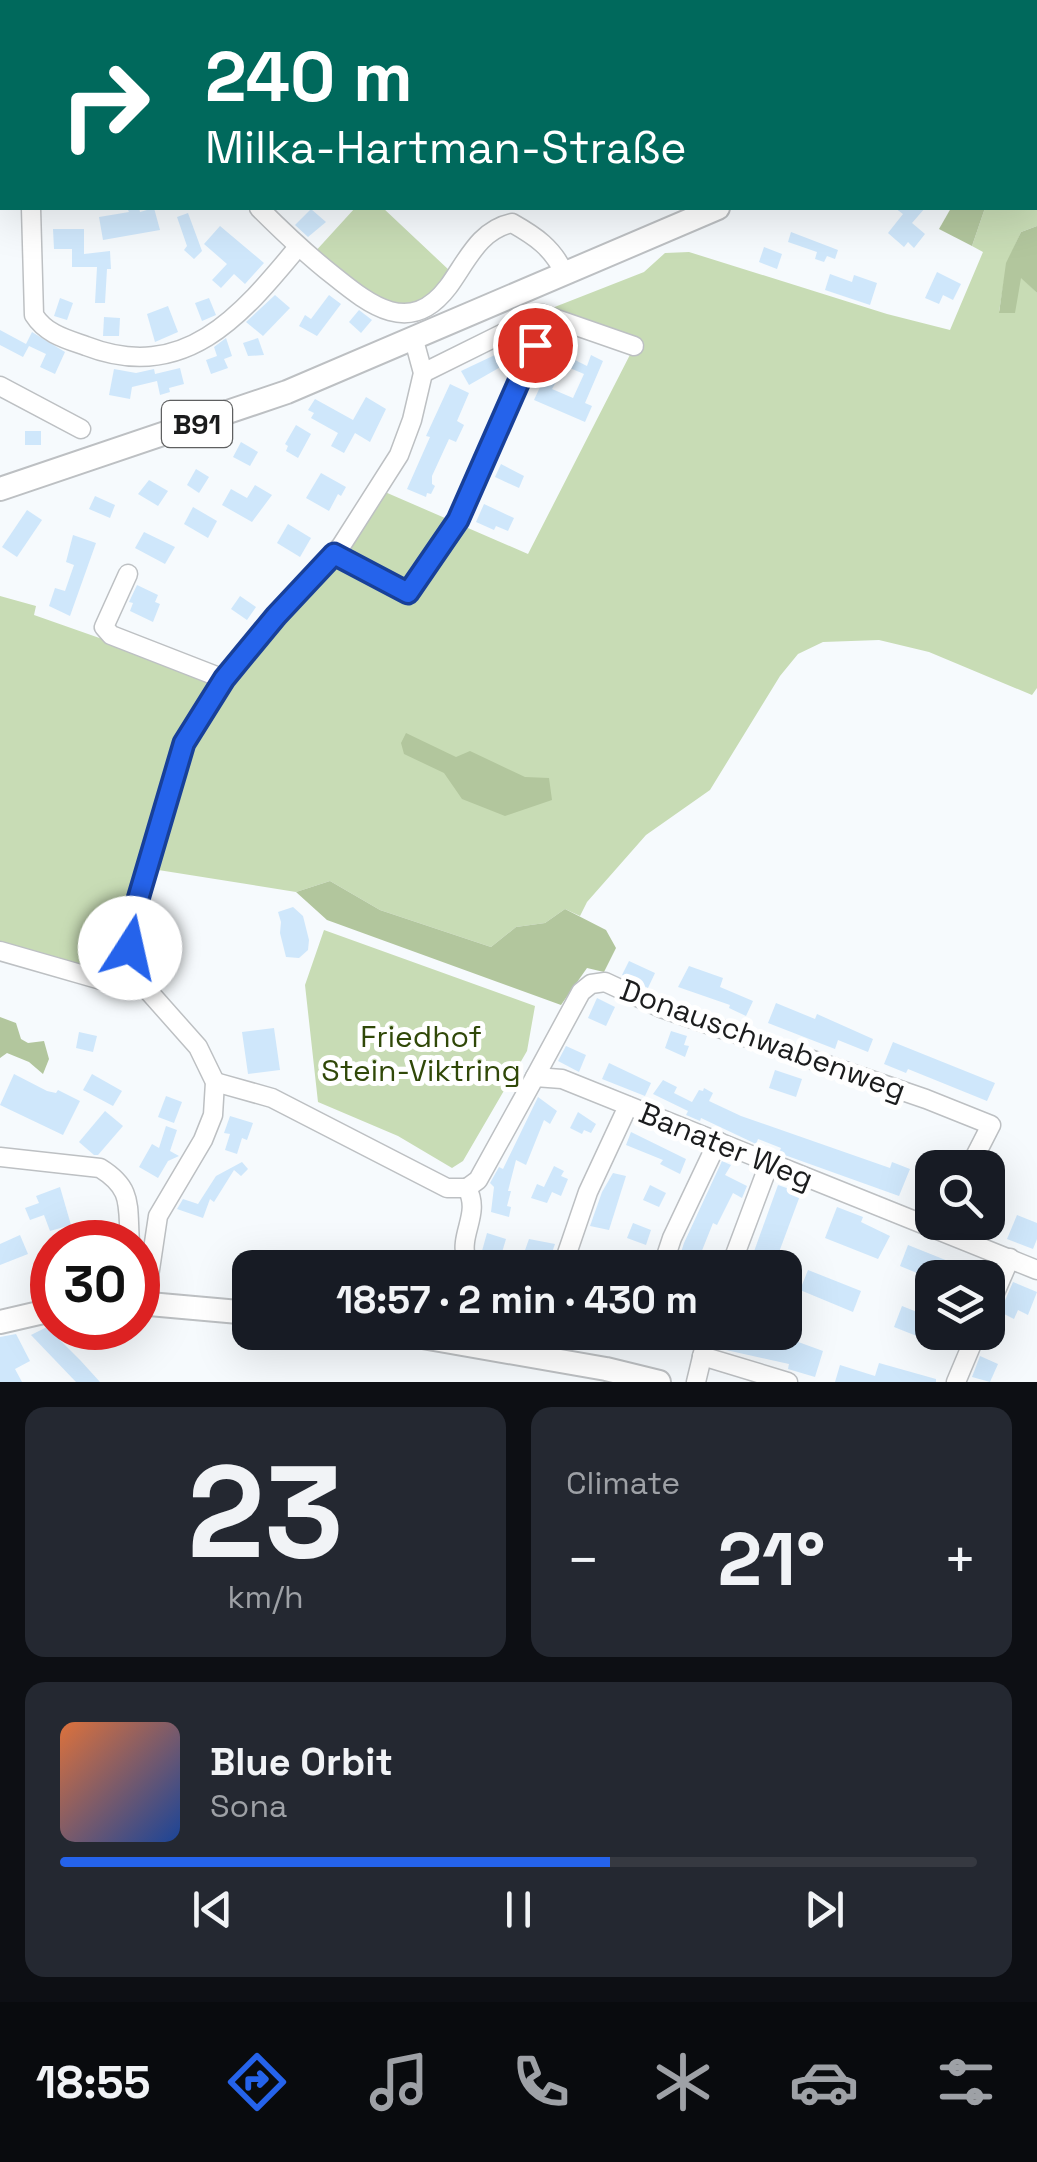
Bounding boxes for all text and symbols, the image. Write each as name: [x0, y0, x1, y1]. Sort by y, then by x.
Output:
text: 240 m: [205, 32, 413, 121]
icon: right: [40, 40, 170, 170]
text: Milka-Hartman-Straße: [205, 119, 687, 176]
pin: [493, 303, 578, 388]
icon: arrive: [508, 318, 563, 373]
road number: B91: [162, 401, 232, 447]
position arrow: [78, 896, 182, 1000]
street label: Donauschwabenweg: [615, 970, 911, 1109]
park label: Friedhof Stein-Viktring: [321, 1017, 521, 1090]
street label: Banater Weg: [633, 1093, 819, 1198]
map controls: [915, 1150, 1005, 1350]
button: search: [915, 1150, 1005, 1240]
speed limit sign: 30: [30, 1220, 160, 1350]
button: layers: [915, 1260, 1005, 1350]
text: 18:57 · 2 min · 430 m: [336, 1276, 698, 1324]
text: 23: [187, 1429, 344, 1595]
text: Climate: [566, 1463, 680, 1503]
text: 21°: [717, 1511, 826, 1607]
text: −: [566, 1525, 600, 1595]
text: +: [943, 1525, 977, 1595]
text: km/h: [227, 1577, 304, 1617]
text: Blue Orbit: [210, 1738, 393, 1786]
text: Sona: [210, 1786, 287, 1826]
icon: previous: [185, 1882, 240, 1937]
icon: pause: [491, 1882, 546, 1937]
icon: next: [797, 1882, 852, 1937]
icon: directions: [222, 2047, 292, 2117]
icon: music: [364, 2047, 434, 2117]
icon: phone: [506, 2047, 576, 2117]
icon: climate: [648, 2047, 718, 2117]
icon: car: [789, 2047, 859, 2117]
icon: filters: [931, 2047, 1001, 2117]
text: 18:55: [36, 2054, 151, 2111]

